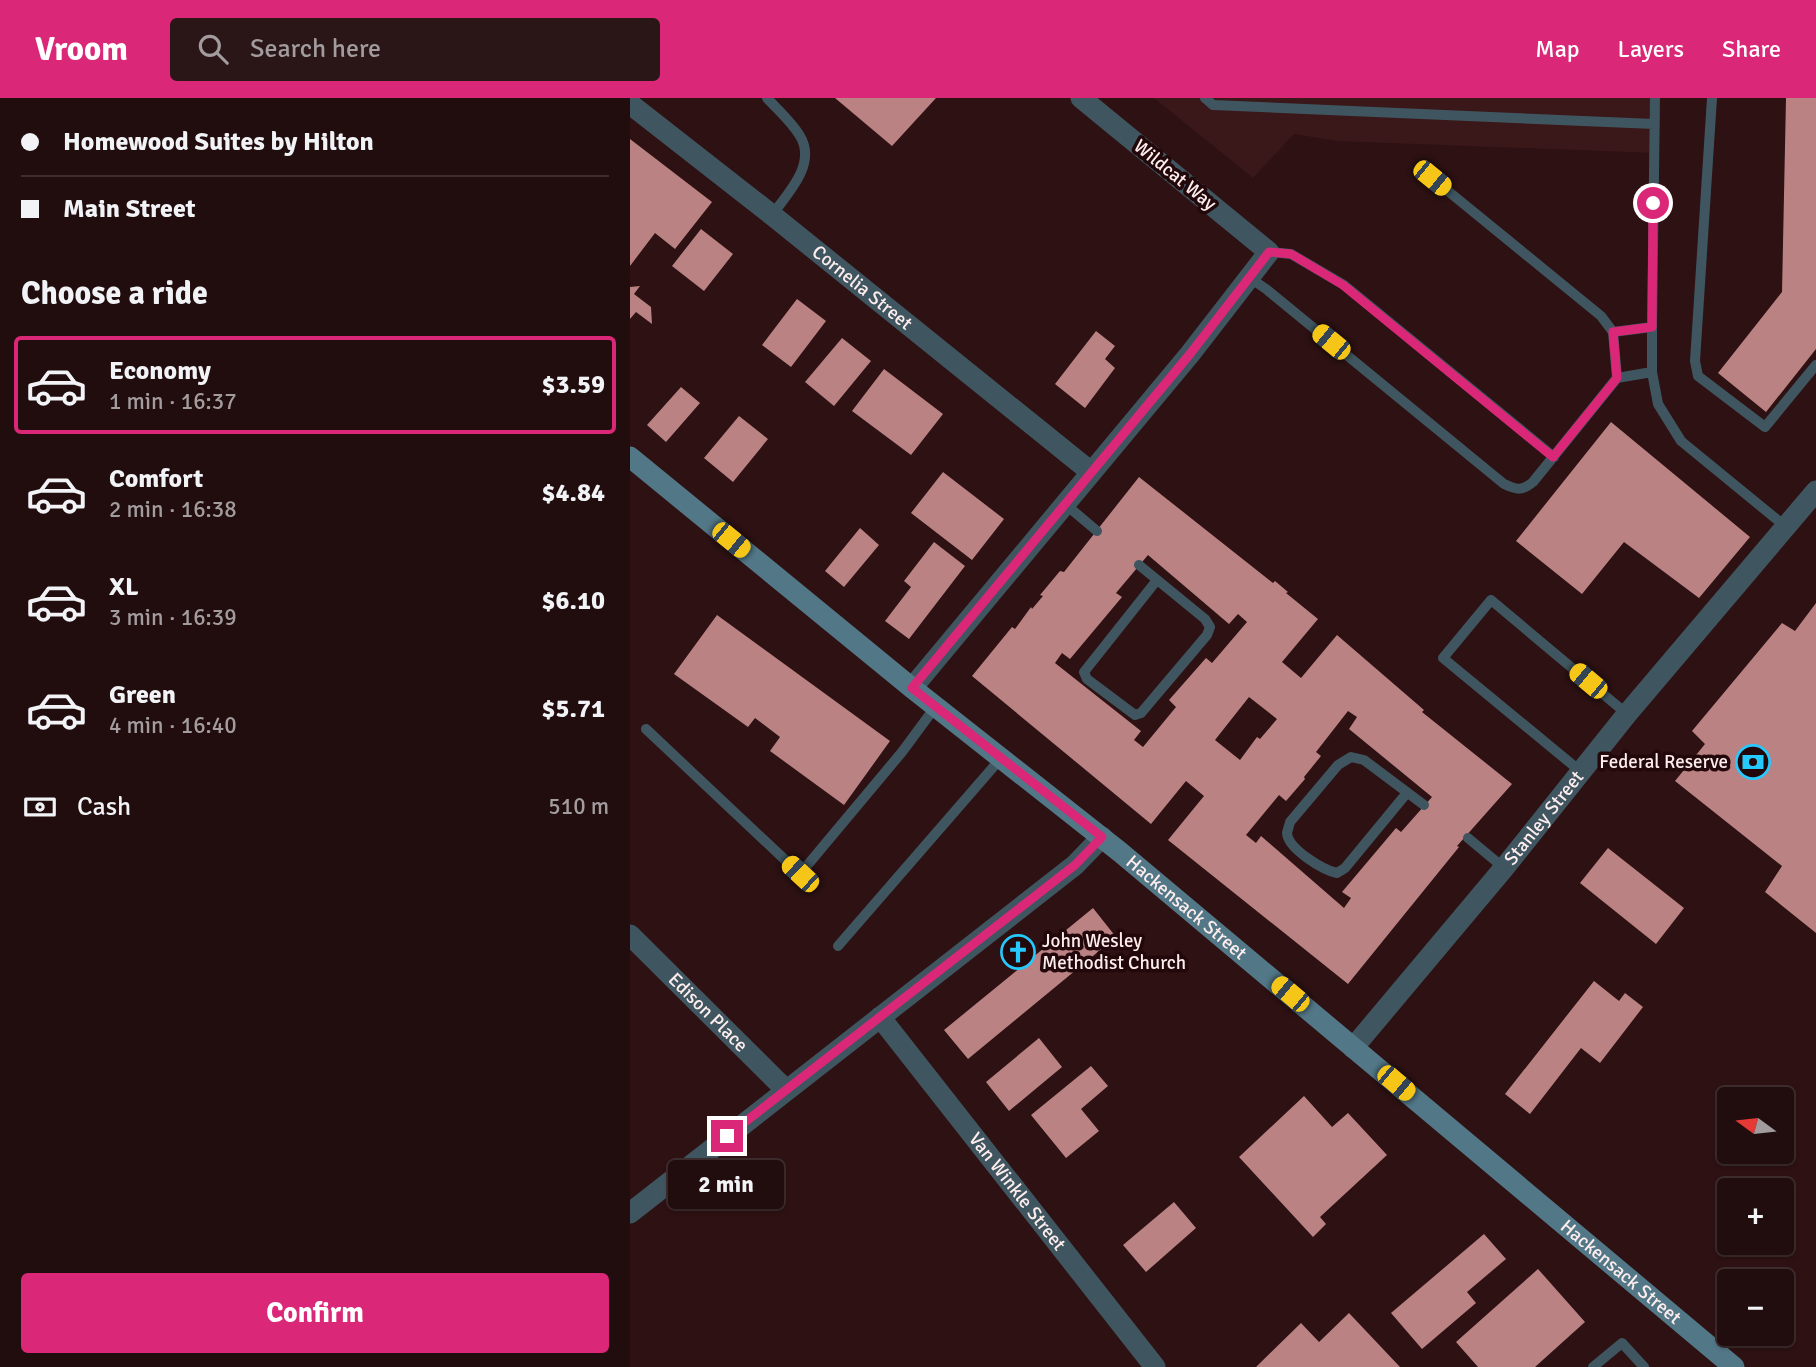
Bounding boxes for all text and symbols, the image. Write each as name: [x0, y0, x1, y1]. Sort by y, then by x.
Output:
search box: [170, 18, 660, 81]
text: Vroom: [35, 29, 128, 70]
icon: search: [194, 30, 232, 68]
text: Search here: [250, 33, 381, 65]
text: Map: [1535, 34, 1580, 64]
text: Layers: [1618, 34, 1684, 64]
text: Share: [1722, 34, 1781, 64]
text: Homewood Suites by Hilton: [63, 126, 374, 158]
street label: Wildcat Way: [1129, 134, 1221, 216]
car: [1410, 157, 1455, 199]
route start: [1637, 187, 1669, 219]
text: Main Street: [63, 193, 196, 225]
street label: Cornelia Street: [807, 240, 918, 336]
text: Choose a ride: [21, 274, 208, 313]
car: [1309, 321, 1354, 363]
icon: car: [25, 354, 88, 417]
text: Economy: [109, 355, 211, 387]
text: $3.59: [541, 369, 605, 401]
text: 1 min · 16:37: [109, 387, 237, 416]
icon: car: [25, 462, 88, 525]
text: Comfort: [109, 463, 203, 495]
text: $4.84: [541, 477, 605, 509]
text: 2 min · 16:38: [109, 495, 237, 524]
car: [709, 519, 754, 561]
icon: car: [25, 570, 88, 633]
text: XL: [109, 571, 139, 603]
text: $6.10: [541, 585, 605, 617]
text: 3 min · 16:39: [109, 603, 237, 632]
car: [1566, 659, 1611, 703]
icon: car: [25, 678, 88, 741]
text: Green: [109, 679, 176, 711]
text: $5.71: [541, 693, 605, 725]
text: 4 min · 16:40: [109, 711, 237, 740]
bank icon: Federal Reserve: [1734, 743, 1772, 781]
place label: Federal Reserve: [1599, 750, 1728, 774]
street label: Stanley Street: [1499, 765, 1589, 870]
icon: cash: [21, 788, 59, 826]
text: Cash: [77, 791, 131, 823]
text: 510 m: [548, 792, 609, 821]
street label: Hackensack Street: [1121, 850, 1252, 965]
car: [778, 852, 823, 896]
place label: John Wesley Methodist Church: [1042, 929, 1186, 975]
church icon: John Wesley Methodist Church: [999, 933, 1037, 971]
street label: Edison Place: [663, 968, 753, 1057]
car: [1268, 972, 1313, 1016]
car: [1374, 1061, 1419, 1105]
north arrow: [1717, 1087, 1794, 1164]
map controls: [1717, 1087, 1794, 1346]
route end: [711, 1120, 743, 1152]
street label: Van Winkle Street: [963, 1128, 1071, 1256]
callout: 2 min: [669, 1160, 785, 1210]
text: 2 min: [698, 1170, 754, 1199]
button: +: [1717, 1178, 1794, 1255]
street label: Hackensack Street: [1555, 1214, 1686, 1330]
button: −: [1717, 1269, 1794, 1346]
button: Confirm: [21, 1273, 609, 1353]

